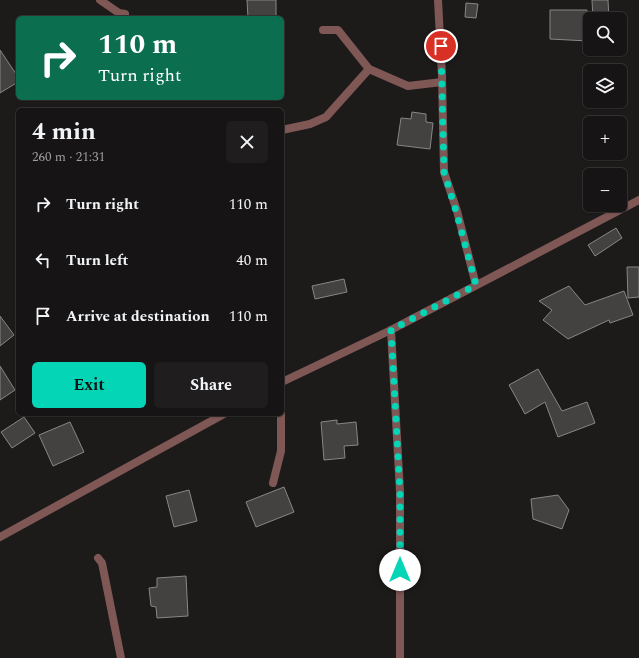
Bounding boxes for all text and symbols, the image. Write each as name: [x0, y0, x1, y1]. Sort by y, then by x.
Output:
map controls: [583, 12, 627, 212]
button: search: [583, 12, 627, 56]
text: 110 m: [98, 23, 177, 66]
pin: [424, 29, 458, 63]
icon: right: [32, 32, 84, 84]
icon: arrive: [430, 35, 452, 57]
text: Turn right: [98, 62, 181, 89]
button: layers: [583, 64, 627, 108]
text: 4 min: [32, 114, 96, 150]
button: +: [583, 116, 627, 160]
button: close: [226, 121, 268, 163]
text: 260 m · 21:31: [32, 147, 105, 167]
button: −: [583, 168, 627, 212]
icon: right: [32, 193, 54, 215]
text: Turn right: [66, 193, 139, 216]
text: 110 m: [229, 193, 268, 216]
icon: left: [32, 249, 54, 271]
text: Turn left: [66, 249, 128, 272]
text: 40 m: [236, 249, 268, 272]
icon: arrive: [32, 305, 54, 327]
text: Arrive at destination: [66, 305, 210, 328]
text: 110 m: [229, 305, 268, 328]
button: Exit: [32, 362, 146, 408]
button: Share: [154, 362, 268, 408]
position arrow: [379, 549, 421, 591]

